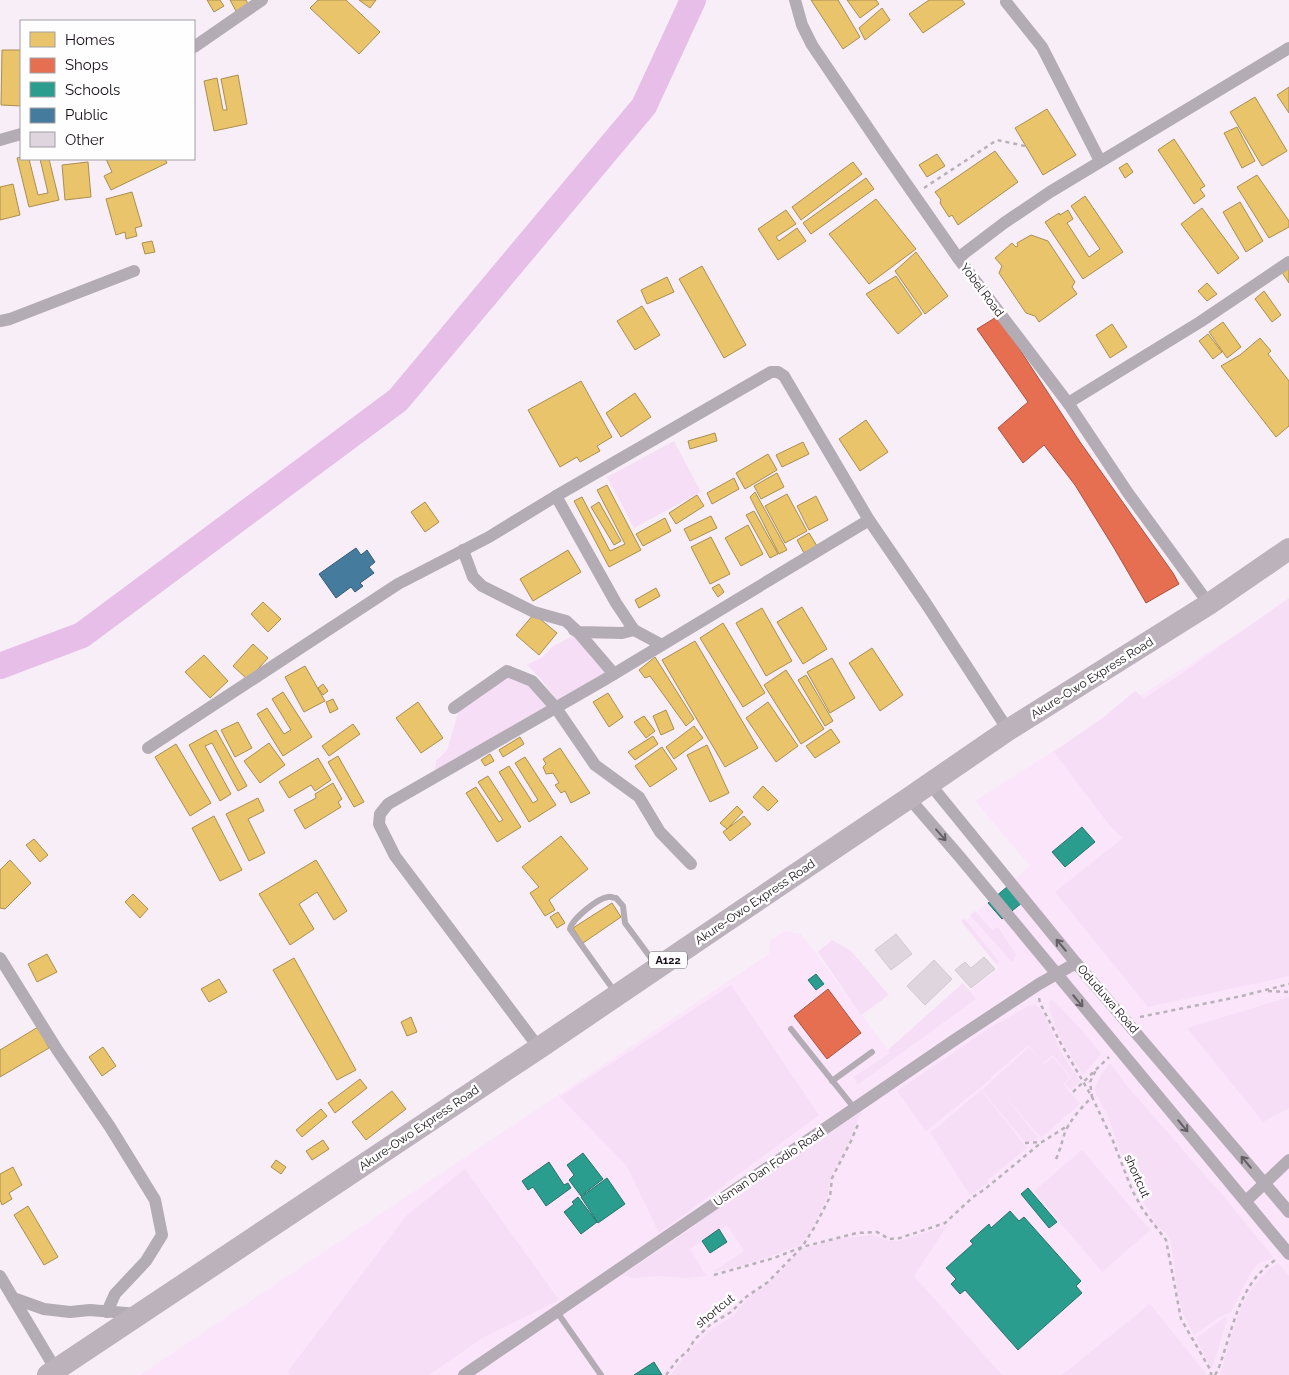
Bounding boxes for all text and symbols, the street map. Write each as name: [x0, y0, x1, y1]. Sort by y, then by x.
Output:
legend: [20, 20, 195, 160]
text: Homes: [65, 31, 115, 49]
text: Shops: [65, 56, 108, 74]
text: Schools: [65, 81, 120, 99]
text: Public: [65, 106, 108, 124]
text: Other: [65, 131, 105, 149]
street label: Yobel Road: [957, 261, 1007, 319]
street label: Akure-Owo Express Road: [1028, 635, 1156, 721]
one-way arrow: [936, 829, 947, 842]
street label: Akure-Owo Express Road: [692, 857, 818, 947]
one-way arrow: [1056, 938, 1067, 951]
road number: A122: [649, 952, 687, 968]
street label: Oduduwa Road: [1074, 962, 1142, 1036]
one-way arrow: [1073, 994, 1084, 1007]
street label: Akure-Owo Express Road: [356, 1083, 482, 1173]
one-way arrow: [1177, 1119, 1188, 1132]
street label: Usman Dan Fodio Road: [711, 1125, 827, 1209]
street label: shortcut: [1121, 1152, 1153, 1200]
one-way arrow: [1241, 1155, 1252, 1168]
street label: shortcut: [693, 1291, 737, 1331]

